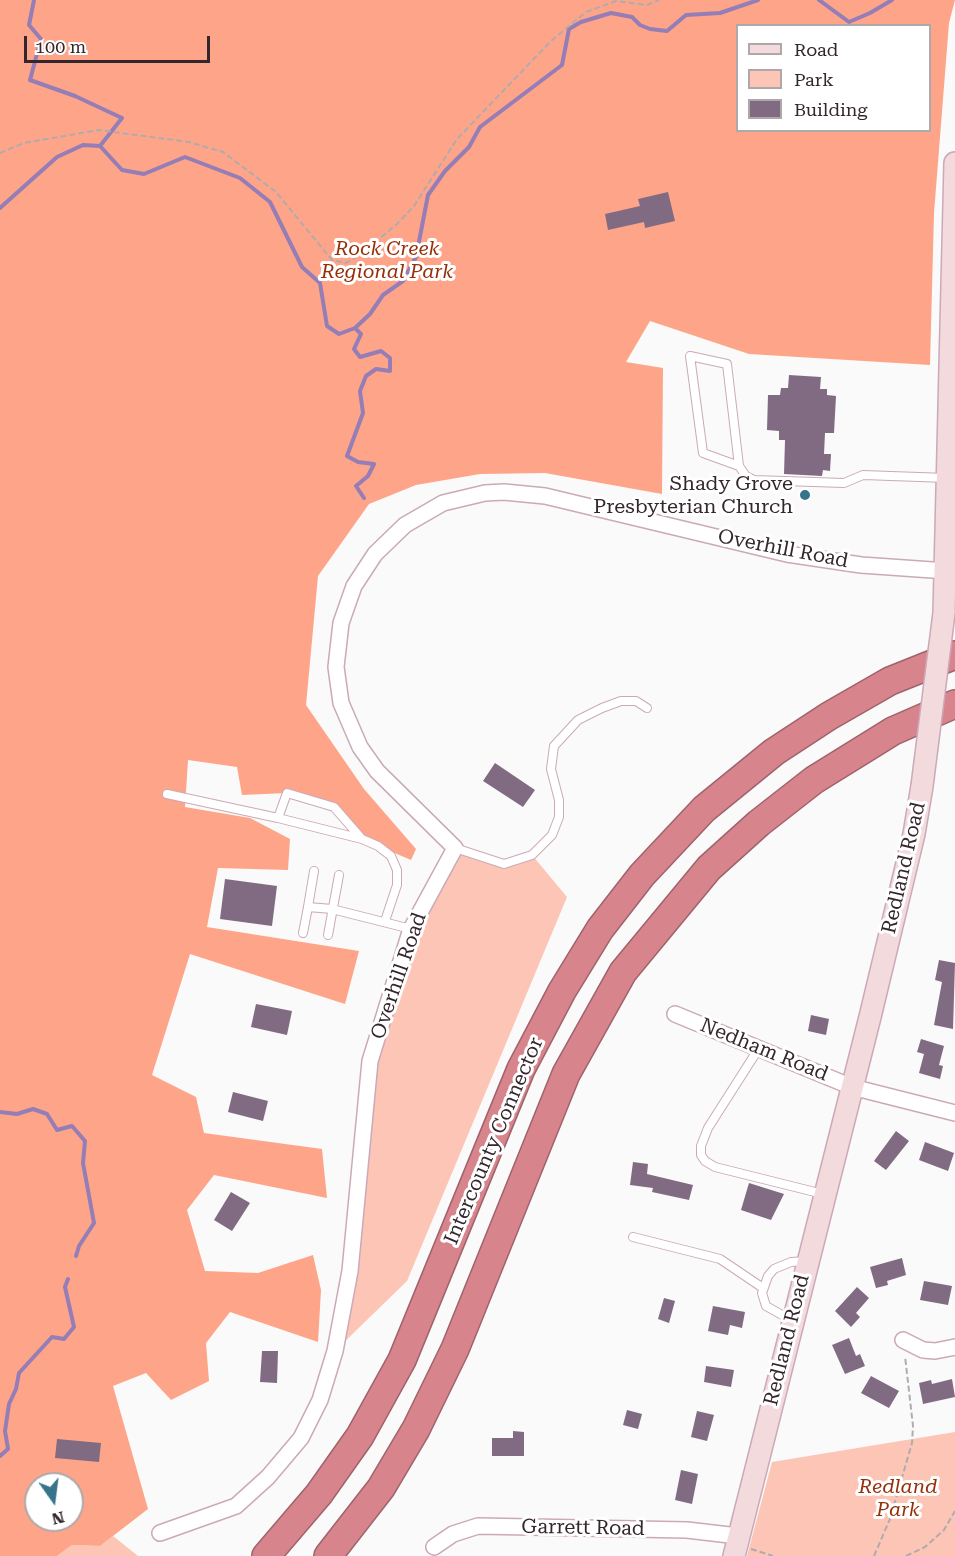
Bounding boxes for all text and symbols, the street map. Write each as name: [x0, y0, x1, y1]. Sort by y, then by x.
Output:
scale bar: [27, 24, 213, 62]
legend: [736, 24, 931, 132]
text: 100 m: [35, 36, 86, 57]
text: Road: [794, 39, 838, 60]
text: Park: [794, 69, 834, 90]
text: Building: [794, 99, 868, 120]
park label: Rock Creek Regional Park: [321, 237, 453, 284]
place label: Shady Grove Presbyterian Church: [593, 472, 793, 519]
marker: Shady Grove Presbyterian Church: [798, 488, 812, 502]
street label: Overhill Road: [716, 525, 850, 573]
street label: Redland Road: [877, 800, 931, 936]
street label: Overhill Road: [366, 910, 432, 1042]
street label: Nedham Road: [697, 1013, 831, 1087]
street label: Intercounty Connector: [439, 1034, 549, 1248]
street label: Redland Road: [759, 1272, 815, 1408]
north arrow: [24, 1472, 84, 1532]
park label: Redland Park: [859, 1475, 937, 1522]
text: N: [50, 1507, 66, 1529]
street label: Garrett Road: [521, 1515, 645, 1541]

